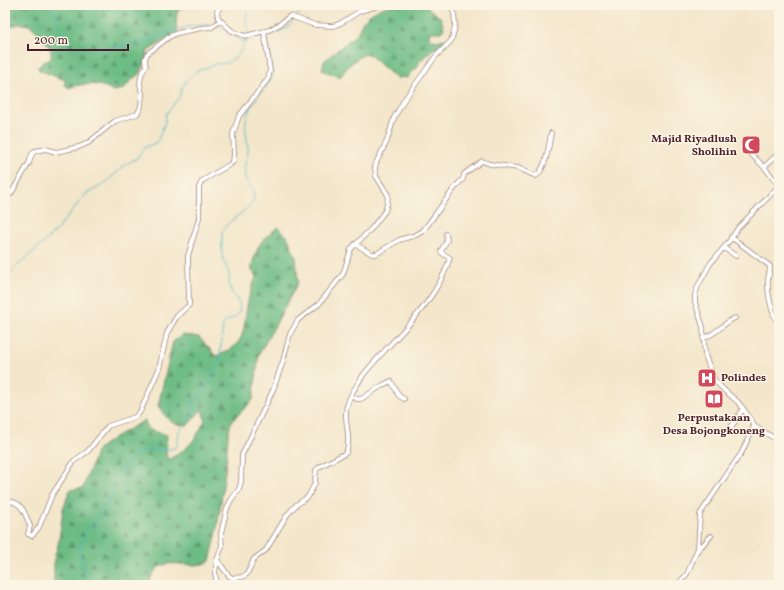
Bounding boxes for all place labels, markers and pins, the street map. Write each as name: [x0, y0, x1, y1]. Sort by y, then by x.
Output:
place label: Majid Riyadlush Sholihin: [651, 132, 737, 160]
mosque icon: Majid Riyadlush Sholihin: [740, 134, 762, 156]
hospital icon: Polindes: [696, 367, 718, 389]
place label: Polindes: [721, 371, 766, 386]
library icon: Perpustakaan Desa Bojongkoneng: [703, 388, 725, 410]
place label: Perpustakaan Desa Bojongkoneng: [663, 411, 765, 439]

